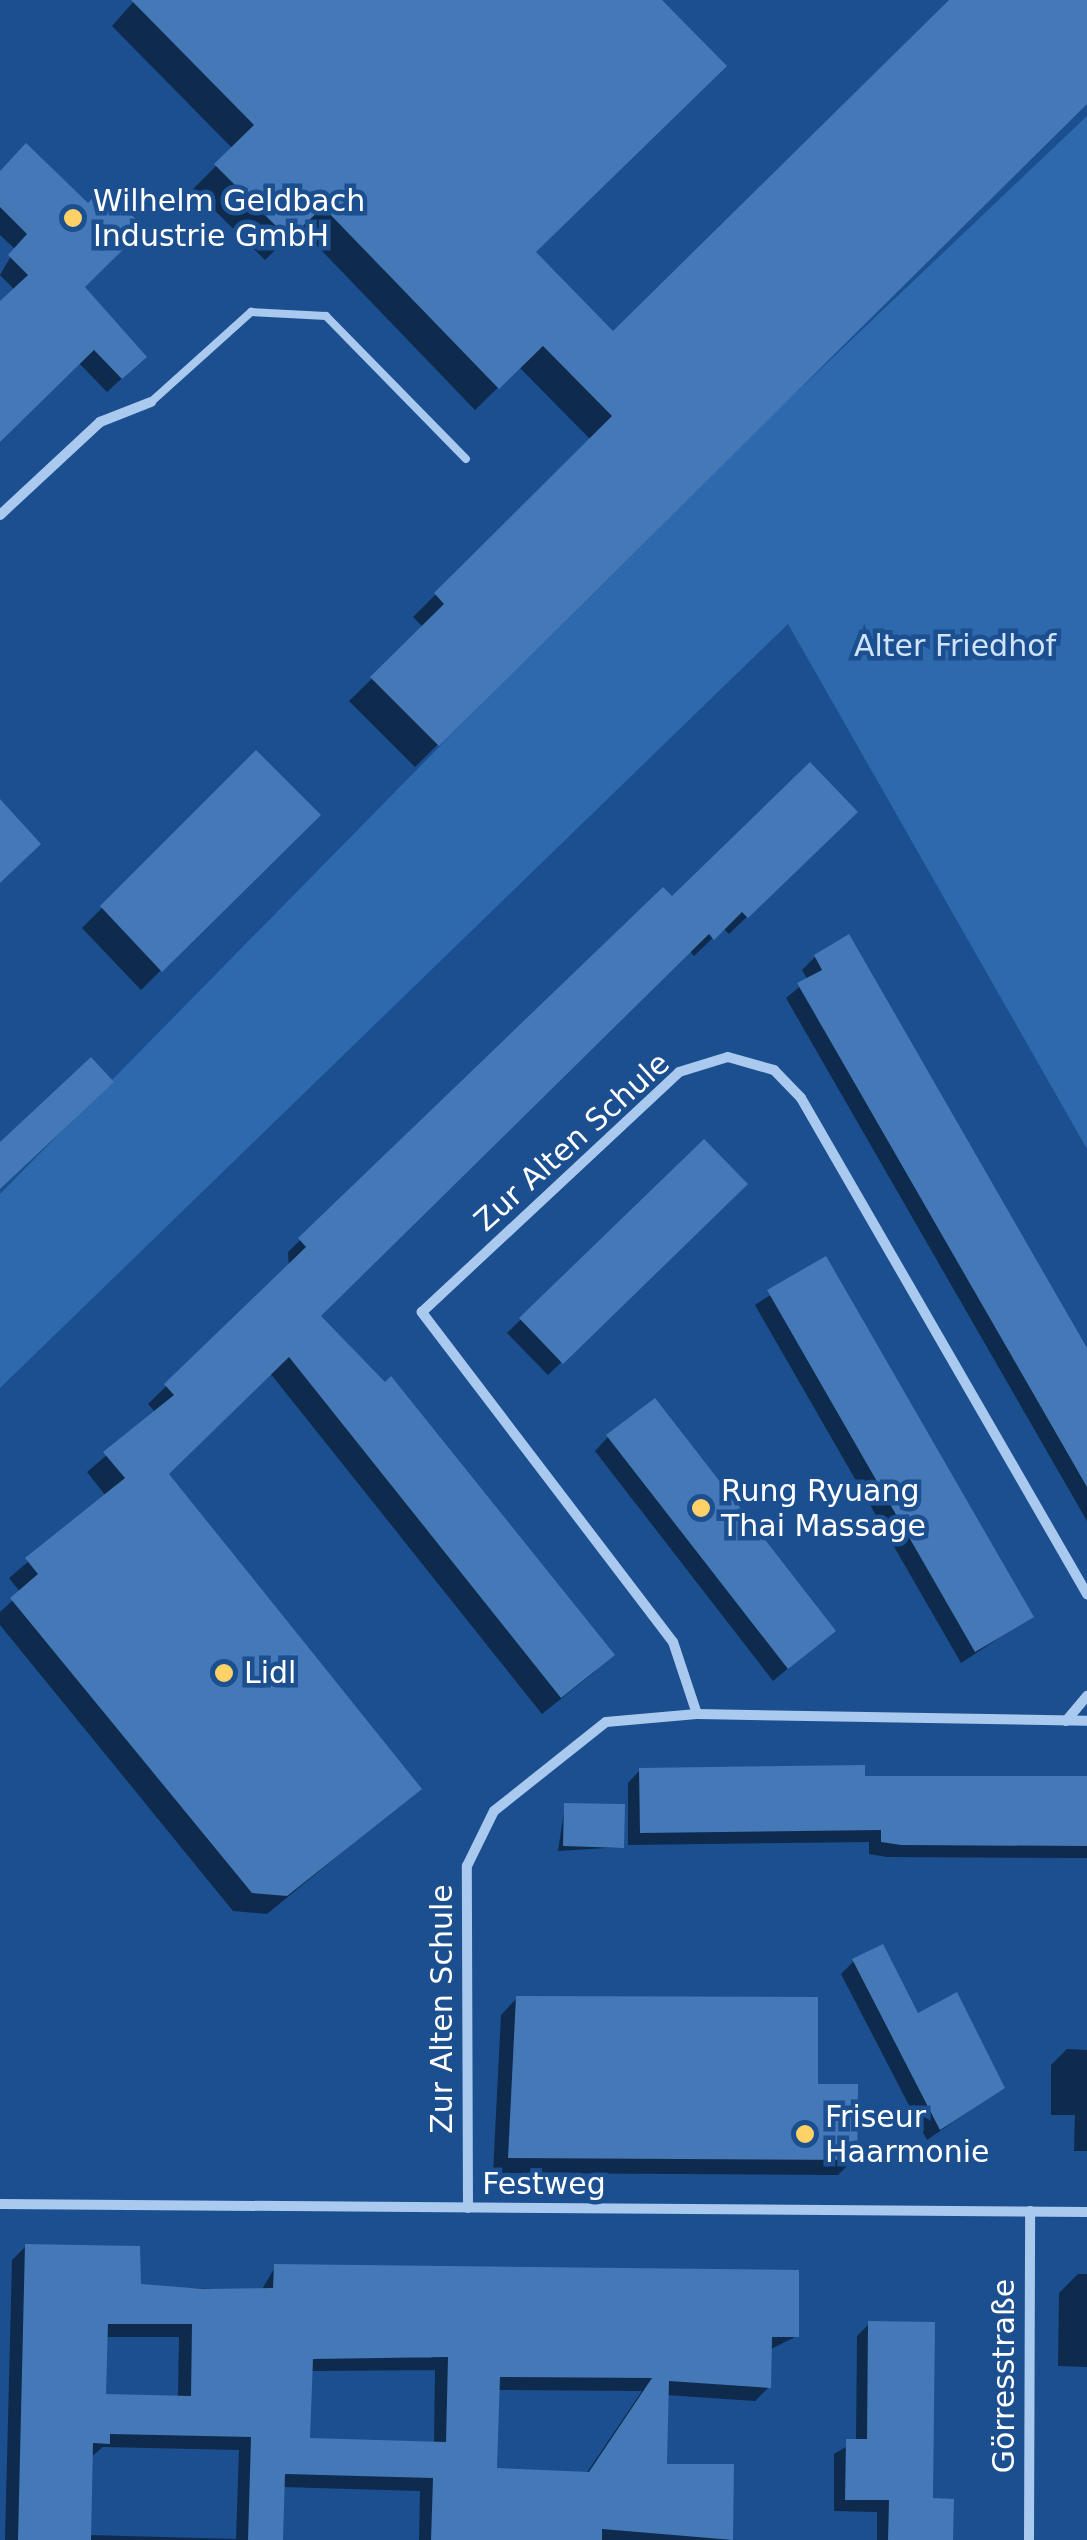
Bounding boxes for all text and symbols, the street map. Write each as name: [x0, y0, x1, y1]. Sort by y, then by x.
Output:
place label: Wilhelm Geldbach Industrie GmbH: [93, 183, 365, 254]
marker: Wilhelm Geldbach Industrie GmbH: [62, 207, 84, 229]
park label: Alter Friedhof: [854, 628, 1056, 664]
street label: Zur Alten Schule: [467, 1045, 677, 1239]
place label: Rung Ryuang Thai Massage: [721, 1473, 926, 1544]
marker: Rung Ryuang Thai Massage: [690, 1497, 712, 1519]
place label: Lidl: [244, 1655, 296, 1691]
marker: Lidl: [213, 1662, 235, 1684]
street label: Zur Alten Schule: [424, 1884, 460, 2134]
place label: Friseur Haarmonie: [825, 2099, 990, 2170]
marker: Friseur Haarmonie: [794, 2123, 816, 2145]
street label: Festweg: [482, 2166, 606, 2202]
street label: Görresstraße: [986, 2279, 1022, 2473]

